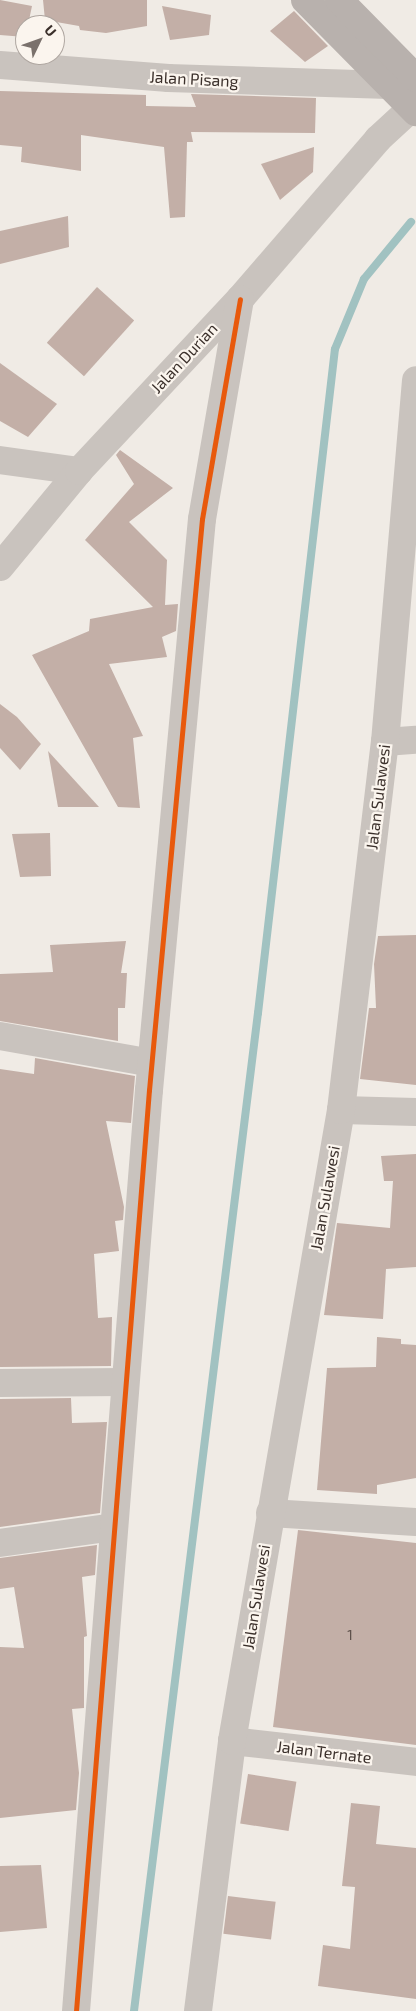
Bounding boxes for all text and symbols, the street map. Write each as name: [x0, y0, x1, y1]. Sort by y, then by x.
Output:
north arrow: [15, 15, 65, 65]
text: U: [41, 21, 60, 40]
street label: Jalan Pisang: [149, 67, 239, 91]
street label: Jalan Durian: [147, 319, 221, 397]
street label: Jalan Sulawesi: [362, 743, 394, 851]
street label: Jalan Sulawesi: [306, 1144, 344, 1252]
street label: Jalan Sulawesi: [238, 1543, 274, 1651]
house number: 1: [347, 1627, 353, 1643]
street label: Jalan Ternate: [275, 1737, 373, 1767]

